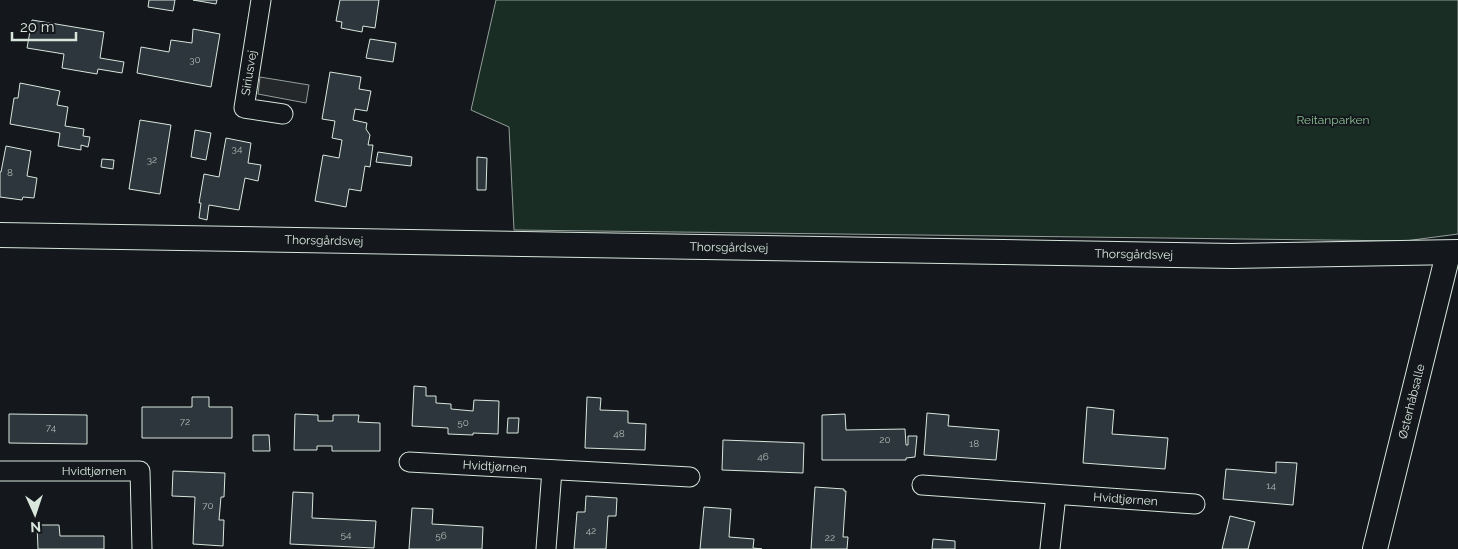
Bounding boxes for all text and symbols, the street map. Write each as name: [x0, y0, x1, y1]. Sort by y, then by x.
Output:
scale bar: [12, 10, 76, 42]
text: 20 m: [20, 18, 55, 36]
street label: Siriusvej: [239, 49, 259, 97]
house number: 30: [189, 54, 201, 65]
park label: Reitanparken: [1296, 113, 1370, 127]
house number: 34: [232, 143, 243, 154]
house number: 32: [147, 154, 157, 165]
house number: 8: [7, 167, 13, 178]
street label: Thorsgårdsvej: [285, 233, 363, 248]
street label: Thorsgårdsvej: [689, 240, 768, 255]
street label: Thorsgårdsvej: [1094, 247, 1173, 262]
street label: Østerhåbsalle: [1395, 362, 1428, 440]
house number: 72: [180, 416, 190, 427]
house number: 50: [457, 417, 469, 428]
house number: 74: [46, 422, 57, 433]
house number: 48: [613, 428, 625, 439]
house number: 20: [879, 434, 891, 445]
house number: 18: [969, 438, 979, 449]
house number: 46: [757, 451, 769, 462]
street label: Hvidtjørnen: [462, 458, 527, 475]
street label: Hvidtjørnen: [62, 464, 126, 478]
house number: 14: [1266, 480, 1276, 491]
north arrow: [10, 489, 60, 539]
street label: Hvidtjørnen: [1093, 490, 1158, 508]
house number: 70: [202, 500, 214, 511]
text: N: [30, 519, 41, 535]
house number: 42: [586, 525, 596, 536]
house number: 54: [341, 529, 352, 540]
house number: 56: [435, 530, 447, 541]
house number: 22: [825, 532, 835, 543]

